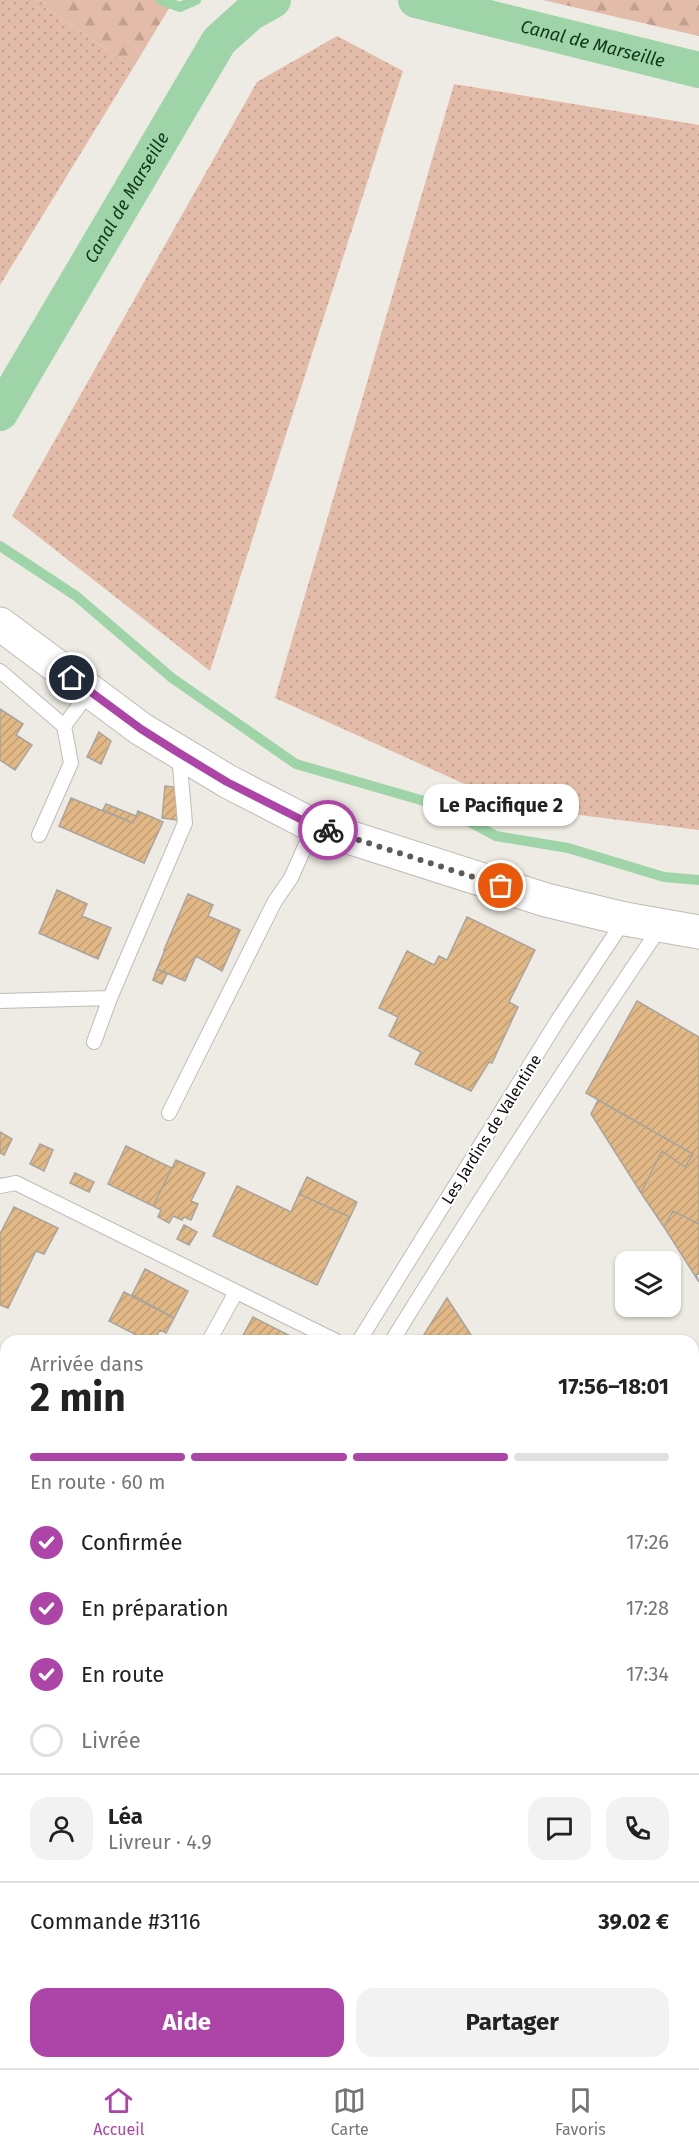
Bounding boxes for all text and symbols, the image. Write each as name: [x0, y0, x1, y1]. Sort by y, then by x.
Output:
water label: Canal de Marseille: [518, 15, 667, 72]
water label: Canal de Marseille: [80, 128, 174, 267]
pin: [46, 652, 97, 703]
icon: home: [55, 661, 88, 694]
callout: Le Pacifique 2: [423, 784, 579, 826]
text: Le Pacifique 2: [439, 793, 563, 817]
courier: [298, 800, 358, 860]
icon: bike: [312, 814, 345, 847]
pin: [475, 860, 526, 911]
icon: bag: [484, 869, 517, 902]
street label: Les Jardins de Valentine: [438, 1051, 545, 1208]
map controls: [615, 1251, 681, 1317]
button: layers: [615, 1251, 681, 1317]
text: Arrivée dans: [30, 1352, 143, 1376]
text: 17:56–18:01: [558, 1373, 669, 1400]
text: 2 min: [30, 1375, 126, 1421]
text: En route · 60 m: [30, 1470, 165, 1494]
icon: check: [30, 1526, 63, 1559]
text: Confirmée: [81, 1529, 183, 1556]
text: 17:26: [626, 1530, 669, 1554]
icon: check: [30, 1592, 63, 1625]
text: En préparation: [81, 1595, 229, 1622]
text: 17:28: [626, 1596, 669, 1620]
icon: check: [30, 1658, 63, 1691]
text: En route: [81, 1661, 164, 1688]
text: 17:34: [626, 1662, 669, 1686]
text: Livrée: [81, 1727, 141, 1754]
button: person: [30, 1797, 93, 1860]
button: chat: [528, 1797, 591, 1860]
button: phone: [606, 1797, 669, 1860]
text: Léa: [108, 1803, 143, 1830]
text: Livreur · 4.9: [108, 1830, 212, 1854]
text: Commande #3116: [30, 1908, 200, 1935]
text: 39.02 €: [598, 1908, 669, 1935]
button: Aide: [30, 1988, 344, 2057]
button: Partager: [356, 1988, 669, 2057]
tab: Accueil: [93, 2084, 144, 2139]
tab: Carte: [331, 2084, 369, 2139]
tab: Favoris: [555, 2084, 606, 2139]

